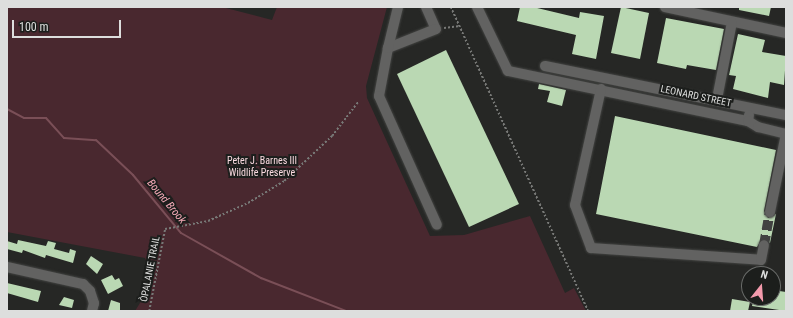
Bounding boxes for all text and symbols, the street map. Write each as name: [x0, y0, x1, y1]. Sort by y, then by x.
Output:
scale bar: [14, 12, 123, 38]
text: 100 m: [19, 20, 49, 34]
street label: LEONARD STREET: [660, 83, 732, 109]
park label: Peter J. Barnes III Wildlife Preserve: [227, 154, 297, 178]
water label: Bound Brook: [144, 177, 188, 227]
street label: ÒPALANIE TRAIL: [138, 235, 162, 303]
north arrow: [741, 266, 781, 306]
text: N: [759, 268, 769, 282]

